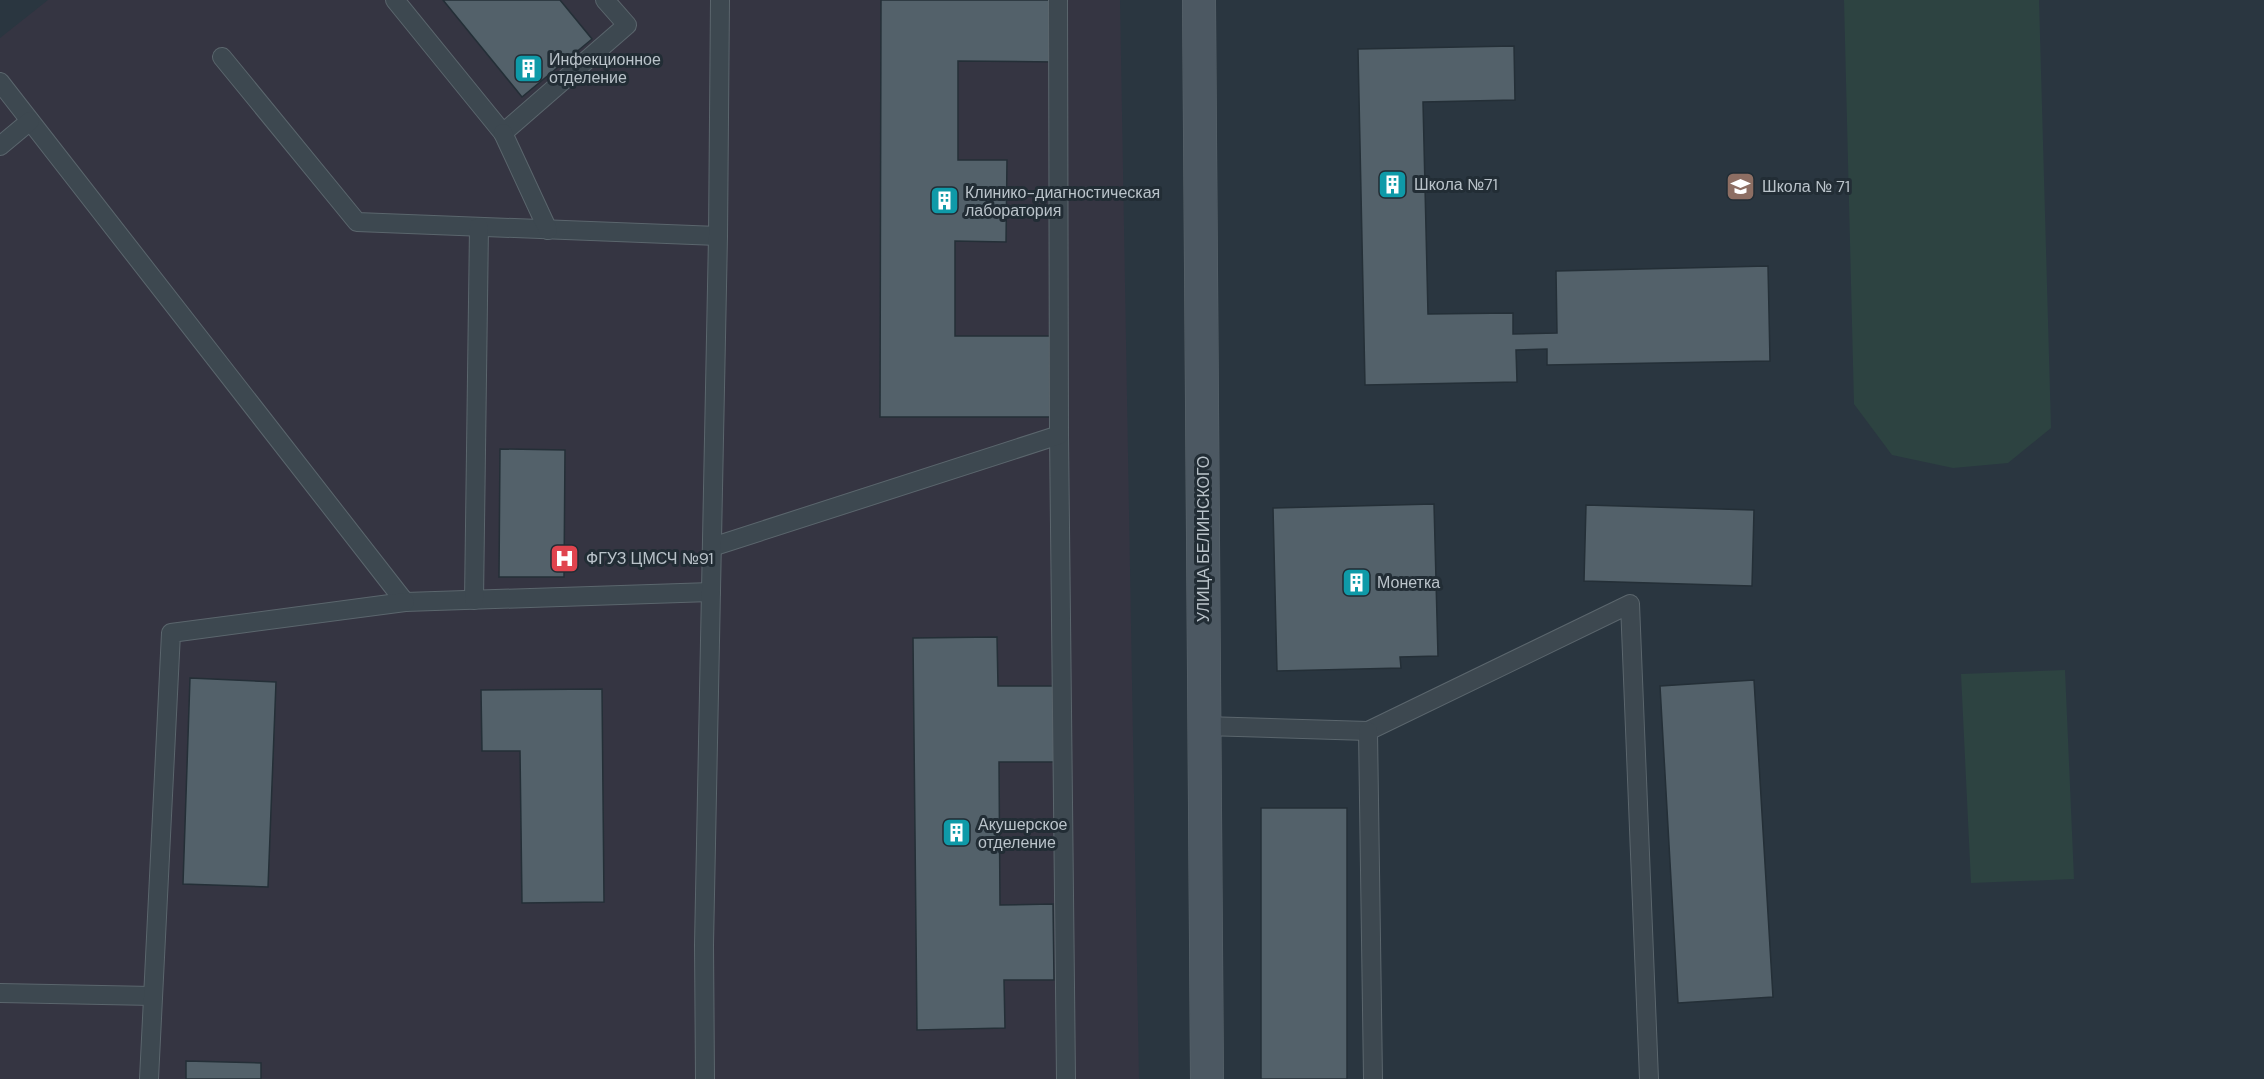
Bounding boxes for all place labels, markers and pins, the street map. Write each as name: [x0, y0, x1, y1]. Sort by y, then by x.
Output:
place label: Инфекционное отделение: [549, 49, 661, 88]
building icon: Инфекционное отделение: [512, 52, 544, 84]
building icon: Школа №71: [1377, 168, 1409, 200]
school or university icon: Школа № 71: [1725, 170, 1757, 202]
place label: Школа №71: [1414, 174, 1498, 195]
place label: Школа № 71: [1762, 176, 1850, 197]
place label: Клинико-диагностическая лаборатория: [965, 182, 1160, 221]
building icon: Клинико-диагностическая лаборатория: [928, 185, 960, 217]
hospital icon: ФГУЗ ЦМСЧ №91: [549, 542, 581, 574]
place label: ФГУЗ ЦМСЧ №91: [586, 548, 714, 569]
building icon: Монетка: [1340, 566, 1372, 598]
place label: Монетка: [1377, 572, 1440, 593]
place label: Акушерское отделение: [978, 814, 1068, 853]
building icon: Акушерское отделение: [941, 817, 973, 849]

